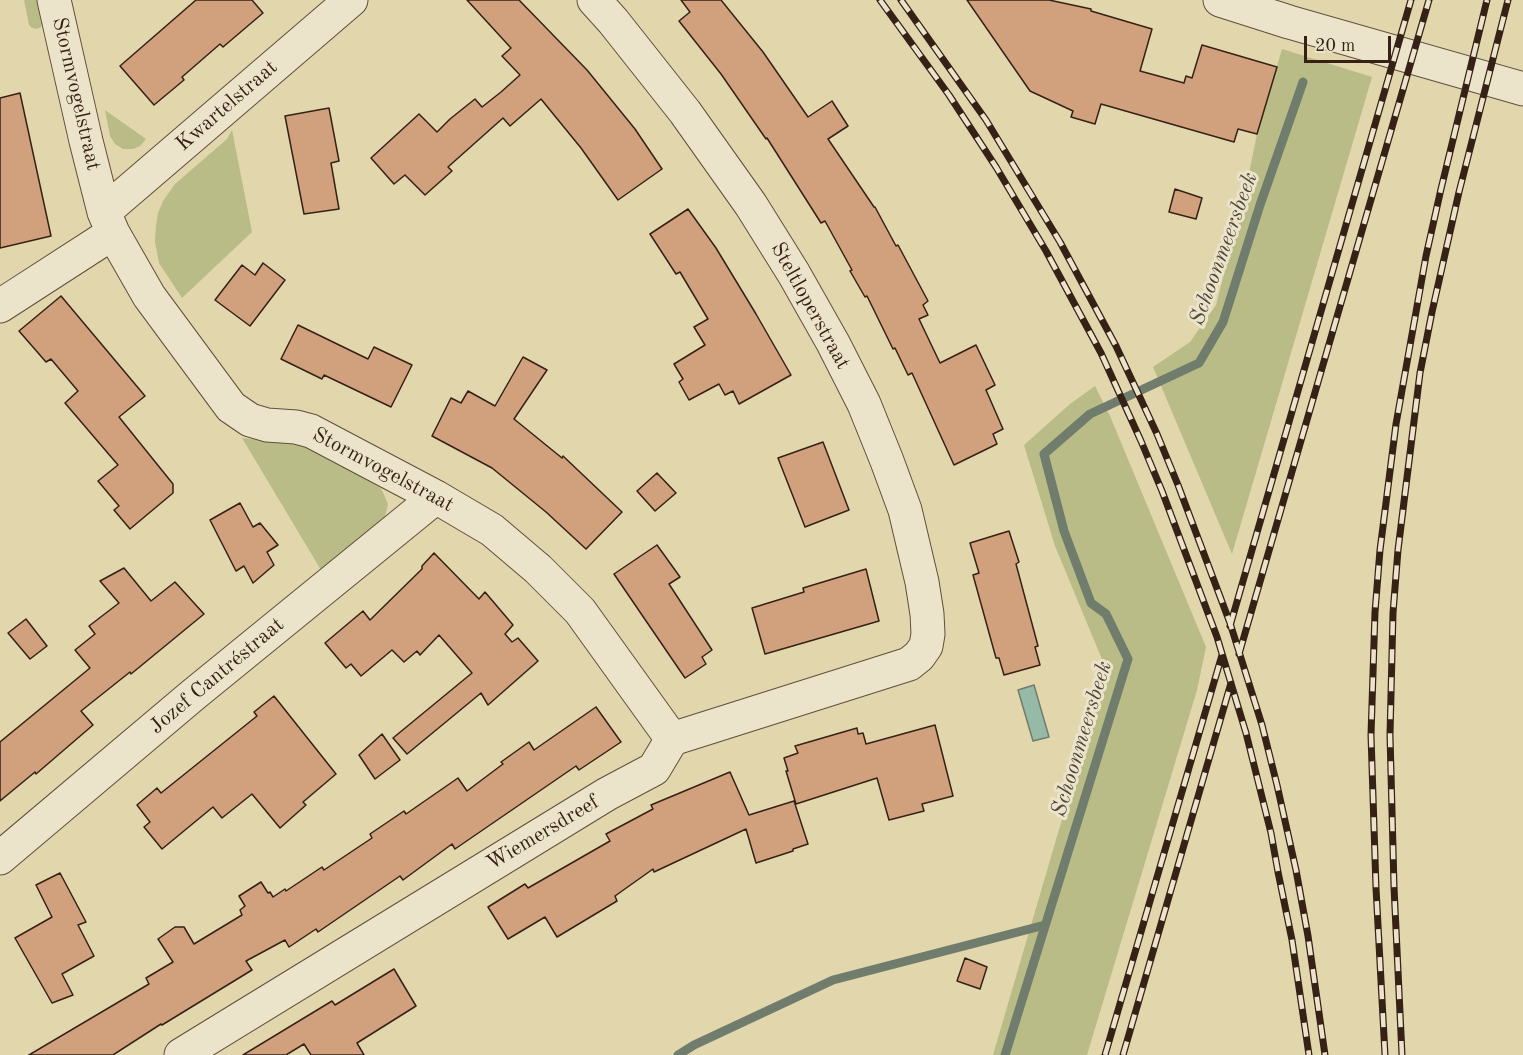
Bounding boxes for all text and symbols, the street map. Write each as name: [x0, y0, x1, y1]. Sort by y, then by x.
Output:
street label: Stormvogelstraat: [46, 15, 106, 173]
scale bar: [1307, 24, 1394, 62]
text: 20 m: [1315, 37, 1355, 55]
street label: Kwartelstraat: [171, 55, 283, 157]
water label: Schoonmeersbeek: [1184, 169, 1264, 329]
street label: Steltloperstraat: [765, 238, 855, 374]
street label: Stormvogelstraat: [308, 422, 458, 518]
street label: Jozef Cantréstraat: [145, 612, 289, 740]
water label: Schoonmeersbeek: [1046, 658, 1118, 820]
street label: Wiemersdreef: [482, 790, 604, 876]

